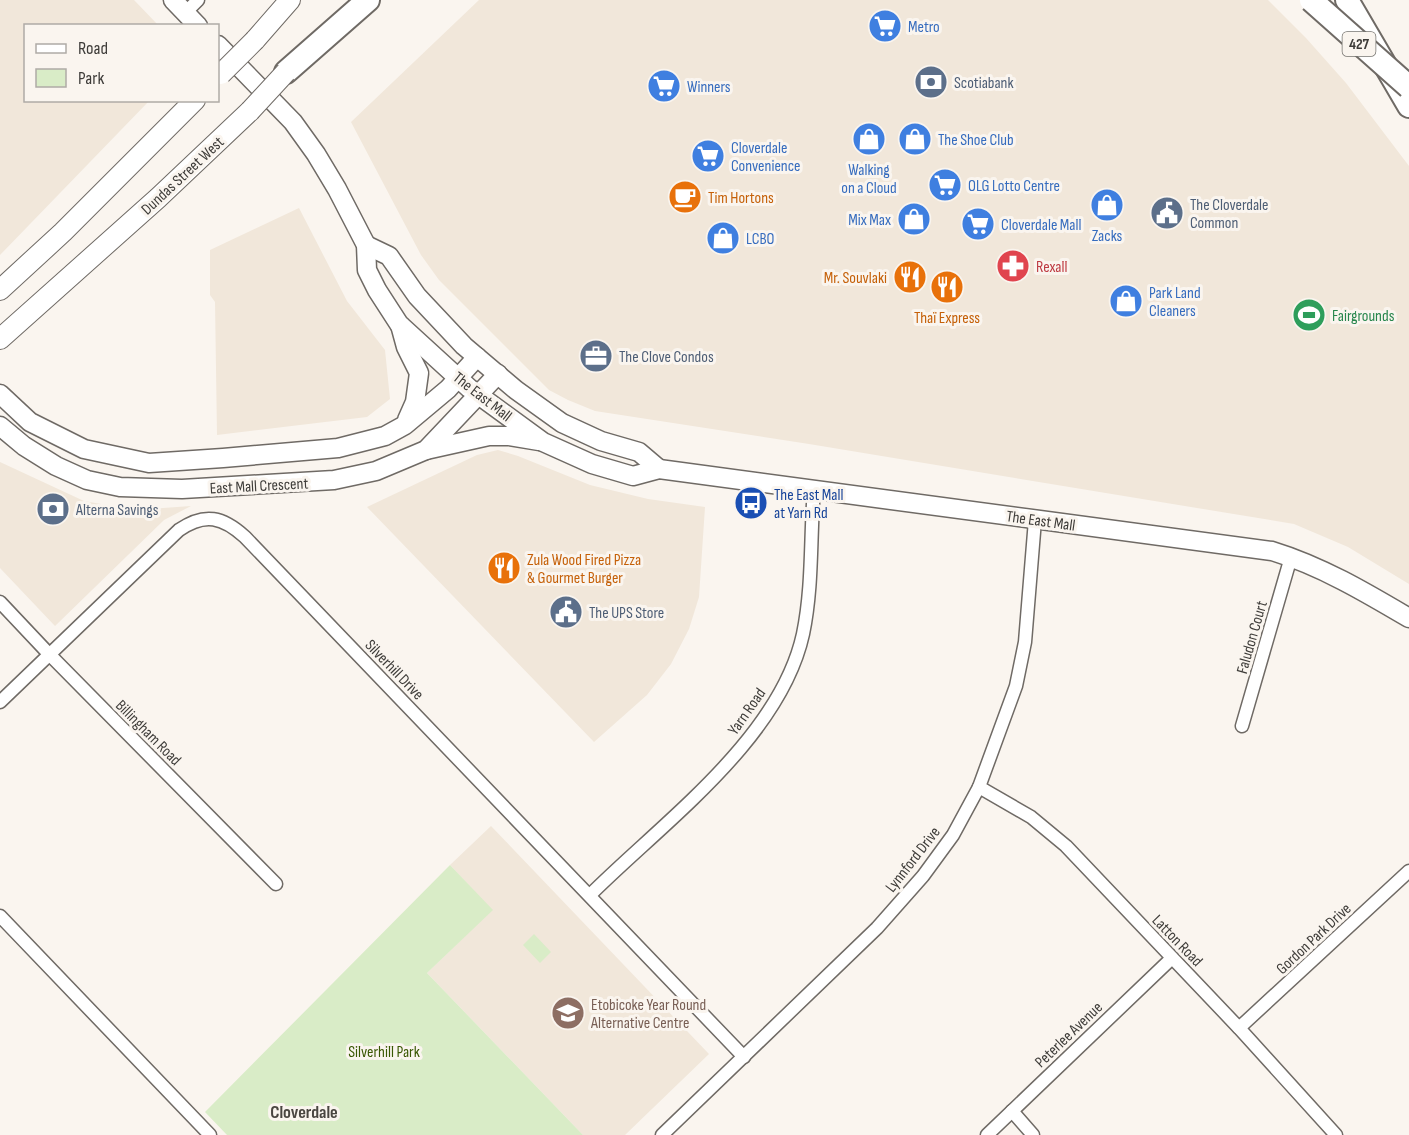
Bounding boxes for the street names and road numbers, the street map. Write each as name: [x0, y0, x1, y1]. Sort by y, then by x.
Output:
road number: 427: [1342, 32, 1376, 56]
street label: Dundas Street West: [138, 133, 228, 219]
street label: The East Mall: [449, 368, 515, 426]
street label: East Mall Crescent: [209, 474, 309, 499]
street label: The East Mall: [1005, 507, 1077, 536]
street label: Faludon Court: [1233, 599, 1272, 676]
street label: Silverhill Drive: [361, 636, 427, 704]
street label: Yarn Road: [724, 685, 770, 739]
street label: Billingham Road: [111, 696, 185, 770]
street label: Lynnford Drive: [882, 823, 945, 896]
street label: Gordon Park Drive: [1273, 900, 1355, 979]
street label: Latton Road: [1148, 911, 1206, 971]
street label: Peterlee Avenue: [1031, 998, 1107, 1072]

